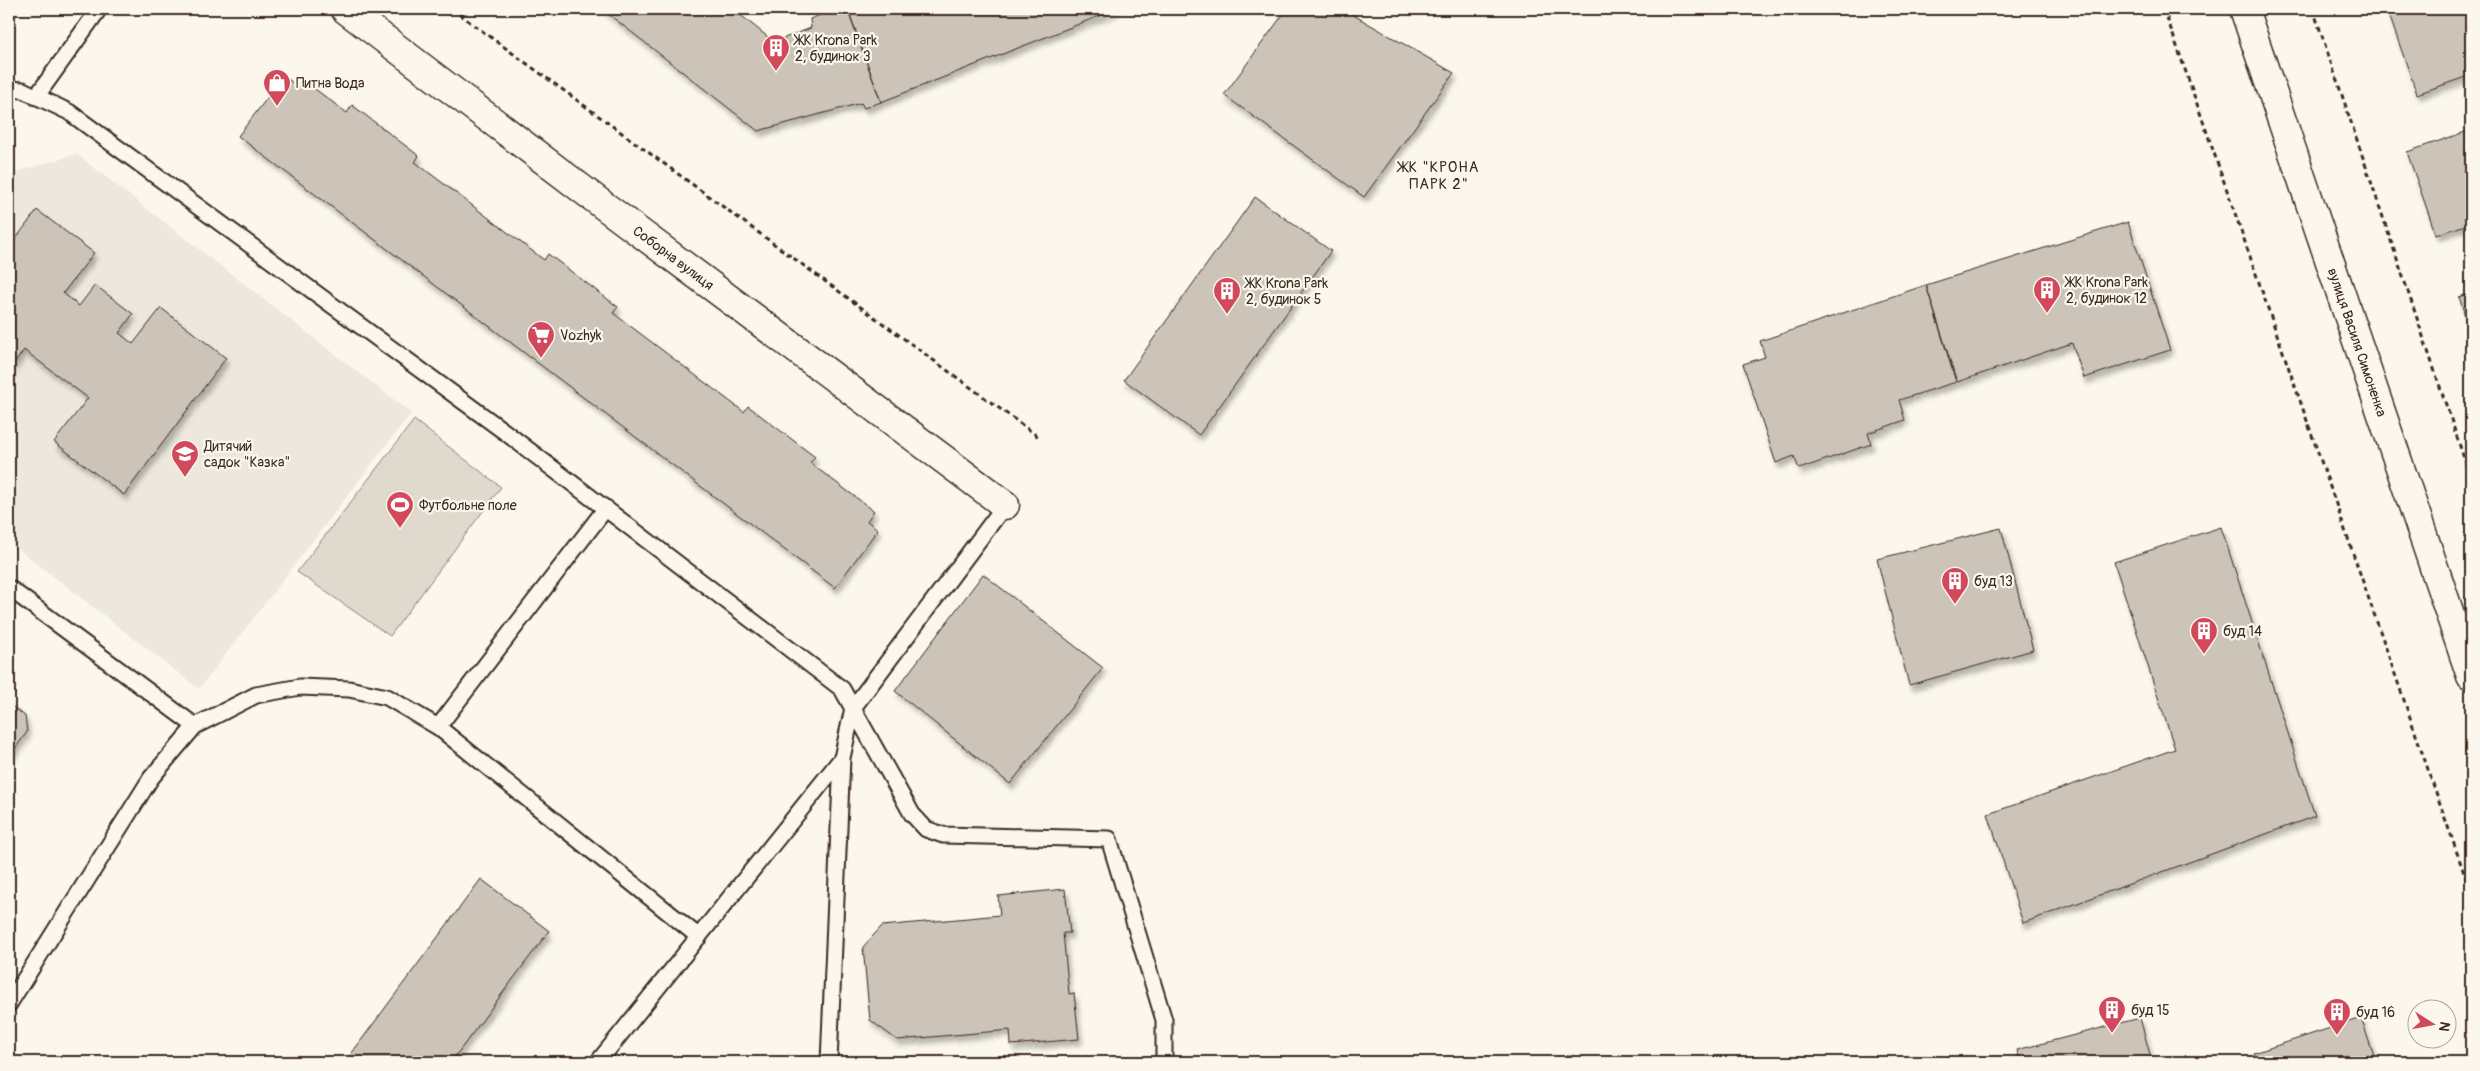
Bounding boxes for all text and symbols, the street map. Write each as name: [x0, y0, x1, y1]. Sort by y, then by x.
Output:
place label: ЖК Krona Park 2, будинок 3: [793, 32, 877, 65]
building icon: ЖК Krona Park 2, будинок 3: [761, 33, 791, 72]
shop icon: Питна Вода: [262, 68, 292, 107]
place label: Питна Вода: [296, 75, 365, 92]
district label: ЖК "КРОНА ПАРК 2": [1397, 158, 1479, 194]
street label: Соборна вулиця: [629, 222, 717, 294]
street label: вулиця Василя Симоненка: [2324, 266, 2390, 419]
place label: ЖК Krona Park 2, будинок 12: [2064, 274, 2148, 307]
place label: ЖК Krona Park 2, будинок 5: [1244, 275, 1328, 308]
building icon: ЖК Krona Park 2, будинок 12: [2032, 275, 2062, 314]
building icon: ЖК Krona Park 2, будинок 5: [1212, 276, 1242, 315]
supermarket icon: Vozhyk: [526, 320, 556, 359]
place label: Vozhyk: [560, 327, 602, 344]
place label: Дитячий садок "Казка": [203, 438, 290, 471]
school or university icon: Дитячий садок "Казка": [170, 439, 200, 478]
sports icon: Футбольне поле: [385, 490, 415, 529]
place label: Футбольне поле: [419, 497, 517, 514]
building icon: буд 13: [1940, 566, 1970, 605]
place label: буд 13: [1974, 573, 2013, 590]
building icon: буд 14: [2189, 616, 2219, 655]
place label: буд 14: [2223, 623, 2262, 640]
building icon: буд 15: [2097, 995, 2127, 1034]
building icon: буд 16: [2322, 997, 2352, 1036]
north arrow: [2408, 998, 2458, 1048]
place label: буд 15: [2131, 1002, 2170, 1019]
place label: буд 16: [2356, 1004, 2395, 1021]
text: N: [2435, 1020, 2454, 1033]

